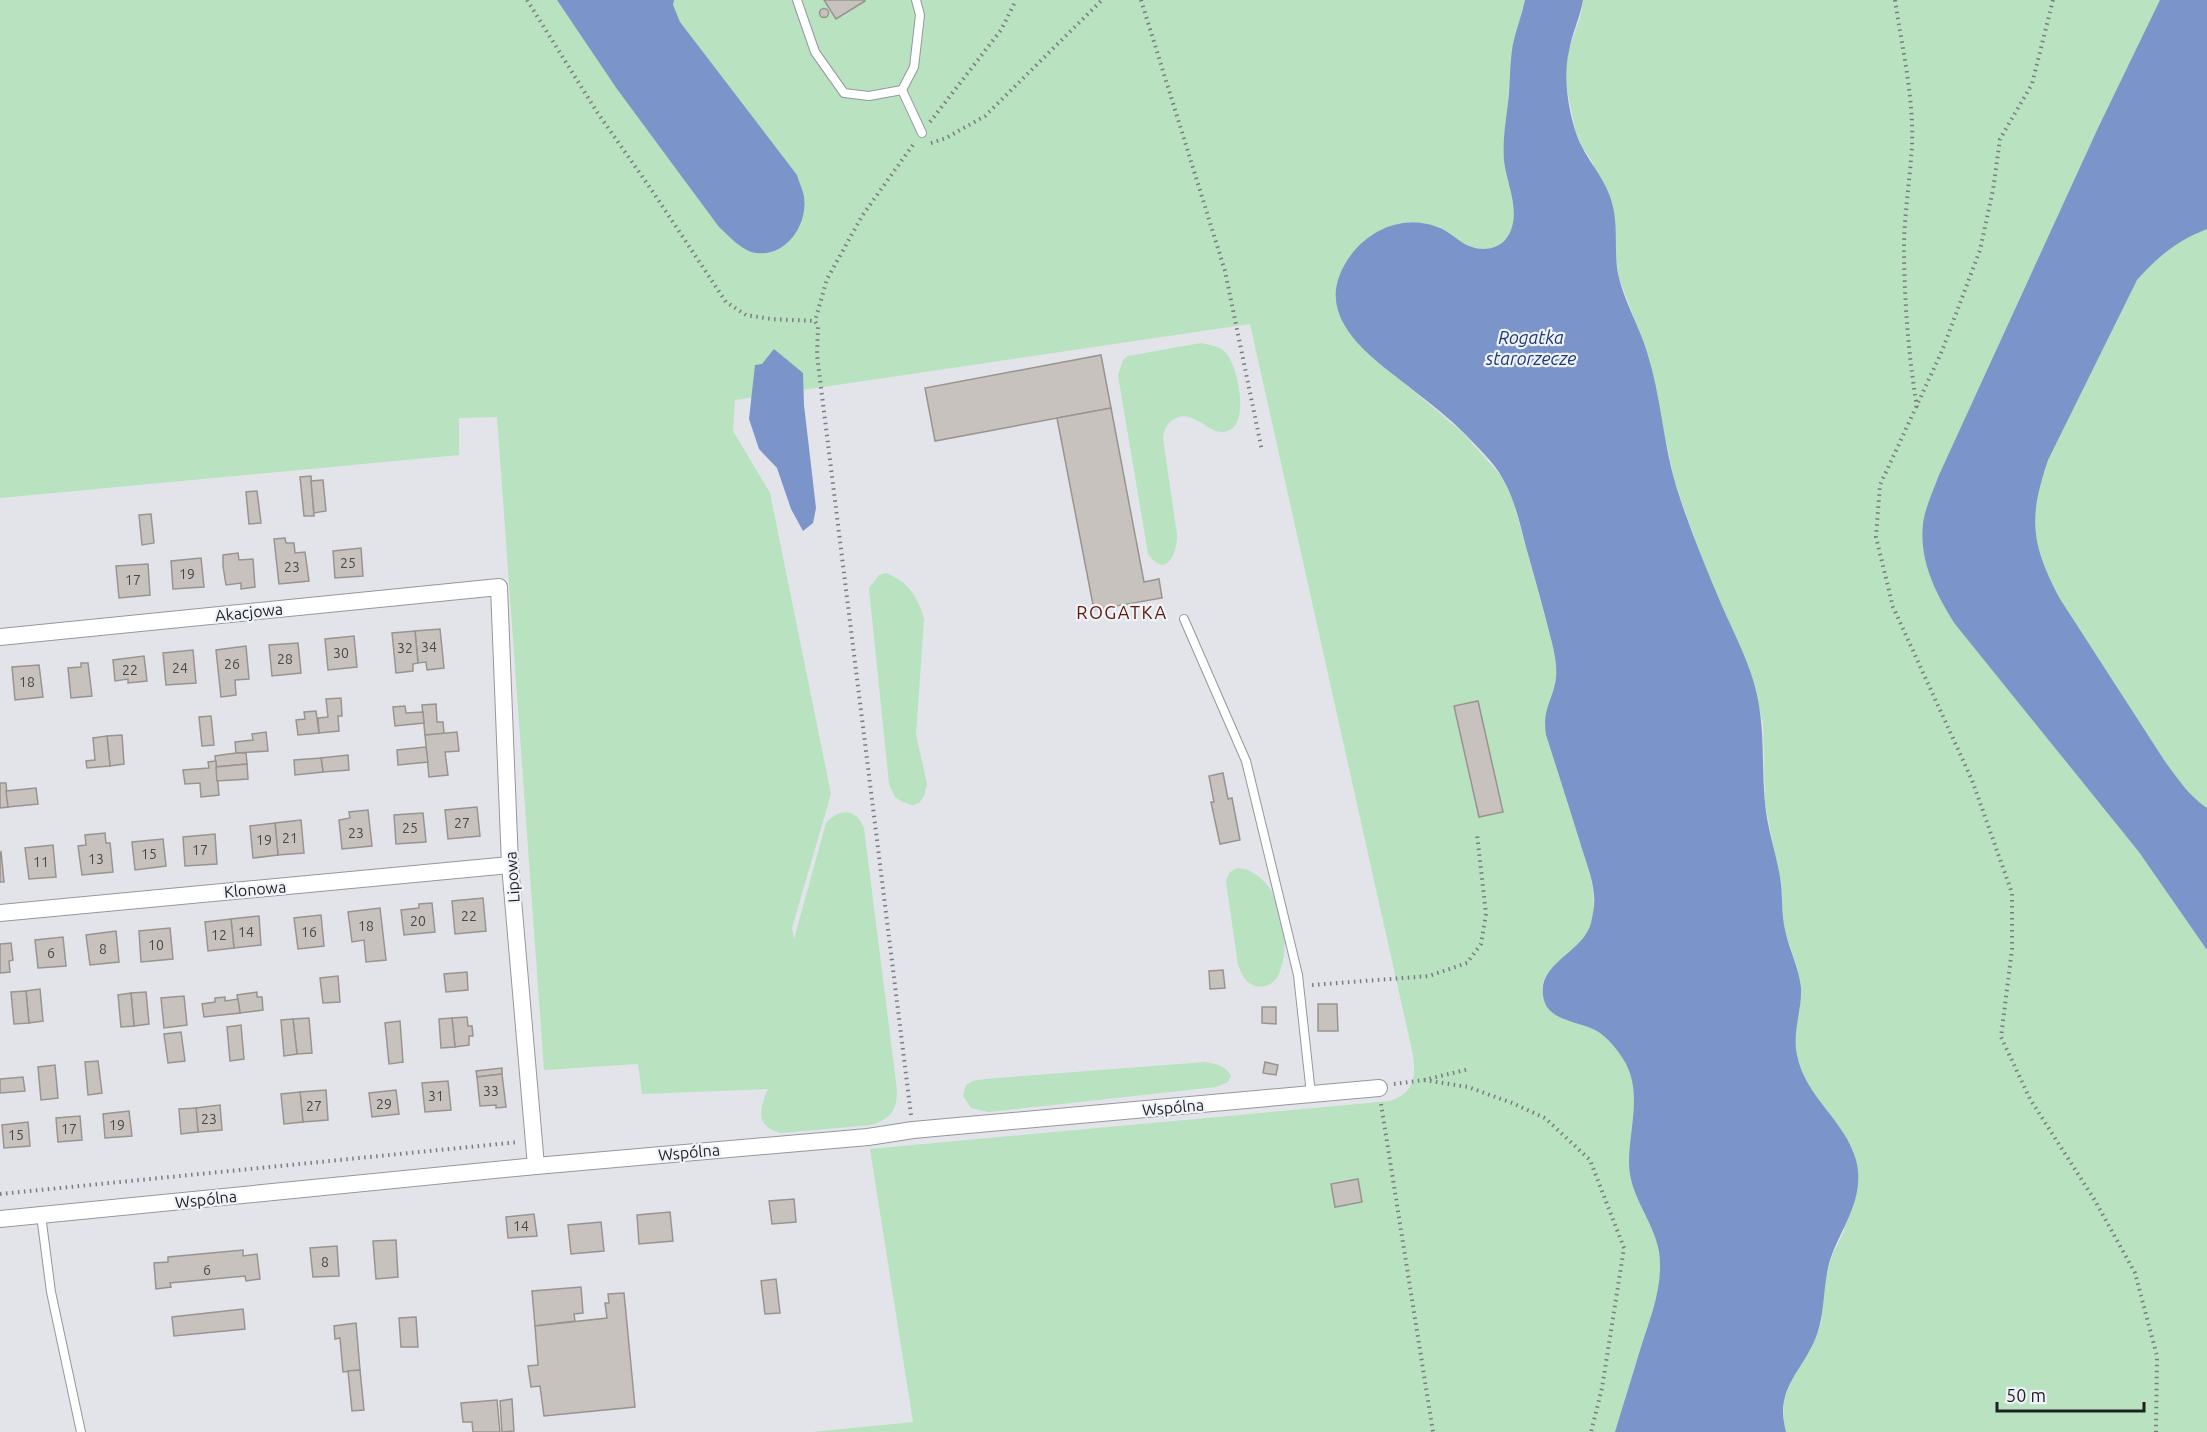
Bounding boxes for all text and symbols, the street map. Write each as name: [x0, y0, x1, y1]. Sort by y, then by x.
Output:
water label: Rogatka starorzecze: [1485, 327, 1576, 368]
house number: 25: [340, 555, 356, 571]
house number: 23: [284, 559, 300, 575]
house number: 19: [179, 566, 195, 582]
house number: 17: [125, 572, 141, 588]
street label: Akacjowa: [214, 599, 284, 625]
district label: ROGATKA: [1076, 602, 1168, 622]
house number: 34: [421, 639, 437, 655]
house number: 32: [397, 640, 413, 656]
house number: 30: [333, 645, 349, 661]
house number: 28: [277, 651, 293, 667]
house number: 26: [224, 656, 240, 672]
house number: 24: [172, 660, 188, 676]
house number: 22: [122, 662, 138, 678]
house number: 18: [19, 674, 35, 690]
house number: 27: [454, 815, 470, 831]
house number: 25: [402, 820, 418, 836]
house number: 23: [348, 825, 364, 841]
house number: 21: [282, 830, 298, 846]
house number: 19: [256, 832, 272, 848]
house number: 17: [192, 842, 208, 858]
house number: 15: [141, 846, 157, 862]
house number: 13: [88, 851, 104, 867]
street label: Lipowa: [501, 851, 523, 903]
house number: 11: [33, 854, 49, 870]
street label: Klonowa: [223, 877, 287, 901]
house number: 22: [461, 908, 477, 924]
house number: 20: [410, 913, 426, 929]
house number: 18: [358, 918, 374, 934]
house number: 14: [238, 924, 254, 940]
house number: 16: [301, 924, 317, 940]
house number: 12: [211, 927, 227, 943]
house number: 10: [148, 937, 164, 953]
house number: 8: [99, 941, 107, 957]
house number: 6: [47, 945, 55, 961]
house number: 33: [483, 1083, 499, 1099]
house number: 31: [428, 1088, 444, 1104]
street label: Wspólna: [1141, 1095, 1205, 1119]
house number: 29: [376, 1096, 392, 1112]
house number: 27: [306, 1098, 322, 1114]
house number: 23: [201, 1111, 217, 1127]
house number: 19: [109, 1117, 125, 1133]
house number: 17: [61, 1121, 77, 1137]
house number: 15: [8, 1127, 24, 1143]
street label: Wspólna: [657, 1140, 721, 1164]
street label: Wspólna: [174, 1187, 238, 1211]
house number: 14: [513, 1218, 529, 1234]
house number: 8: [321, 1254, 329, 1270]
house number: 6: [203, 1262, 211, 1278]
scale bar: [1997, 1375, 2144, 1413]
text: 50 m: [2006, 1385, 2046, 1405]

